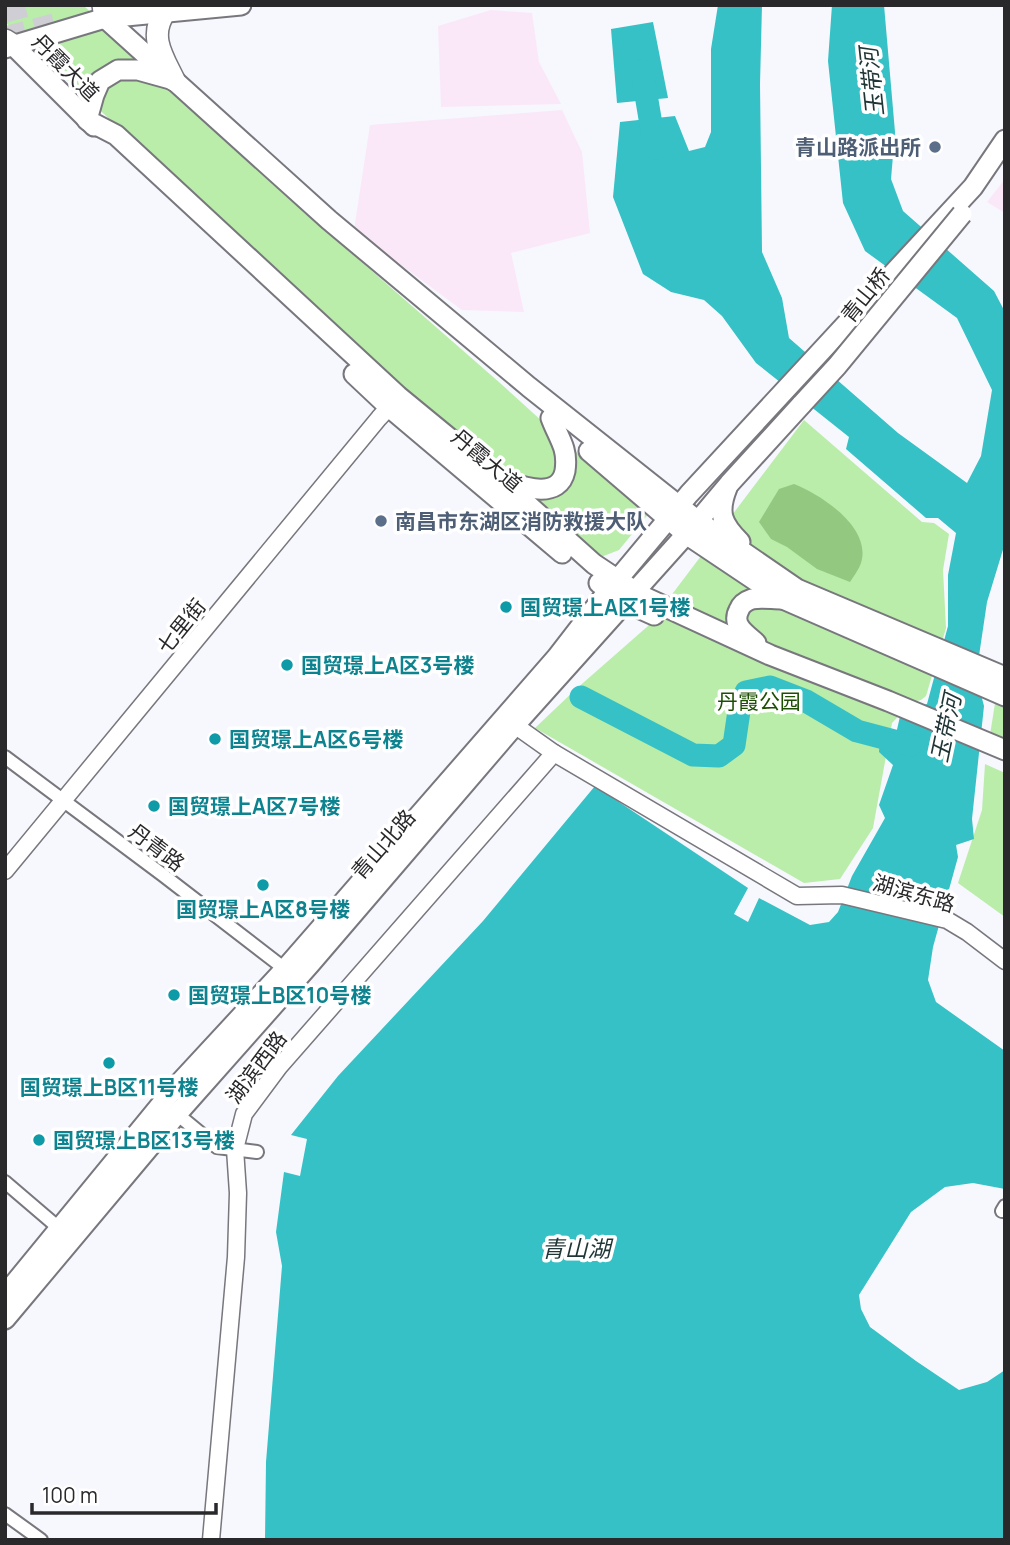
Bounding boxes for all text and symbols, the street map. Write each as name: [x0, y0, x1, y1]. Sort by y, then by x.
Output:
street label: 丹霞大道: [26, 27, 106, 107]
water label: 玉带河: [851, 42, 891, 118]
place label: 青山路派出所: [795, 133, 921, 161]
marker: 青山路派出所: [927, 139, 943, 155]
street label: 青山桥: [834, 262, 896, 328]
street label: 丹霞大道: [446, 422, 528, 498]
place label: 南昌市东湖区消防救援大队: [395, 507, 647, 535]
marker: 南昌市东湖区消防救援大队: [373, 513, 389, 529]
street label: 七里街: [150, 593, 212, 659]
place label: 国贸璟上A区1号楼: [520, 593, 690, 621]
marker: 国贸璟上A区1号楼: [498, 599, 514, 615]
place label: 国贸璟上A区3号楼: [301, 651, 474, 679]
marker: 国贸璟上A区3号楼: [279, 657, 295, 673]
park label: 丹霞公园: [717, 687, 801, 715]
water label: 玉带河: [922, 687, 969, 765]
place label: 国贸璟上A区6号楼: [229, 725, 403, 753]
marker: 国贸璟上A区6号楼: [207, 731, 223, 747]
place label: 国贸璟上A区7号楼: [168, 792, 340, 820]
marker: 国贸璟上A区7号楼: [146, 798, 162, 814]
street label: 青山北路: [345, 803, 421, 885]
street label: 丹青路: [123, 817, 191, 877]
street label: 湖滨东路: [870, 868, 958, 918]
marker: 国贸璟上A区8号楼: [255, 877, 271, 893]
place label: 国贸璟上A区8号楼: [176, 895, 350, 923]
place label: 国贸璟上B区10号楼: [188, 981, 371, 1009]
marker: 国贸璟上B区10号楼: [166, 987, 182, 1003]
street label: 湖滨西路: [220, 1025, 292, 1109]
marker: 国贸璟上B区11号楼: [101, 1055, 117, 1071]
place label: 国贸璟上B区11号楼: [20, 1073, 198, 1101]
place label: 国贸璟上B区13号楼: [53, 1126, 235, 1154]
marker: 国贸璟上B区13号楼: [31, 1132, 47, 1148]
water label: 青山湖: [542, 1232, 614, 1264]
scale bar: [32, 1472, 215, 1516]
text: 100 m: [42, 1481, 98, 1509]

